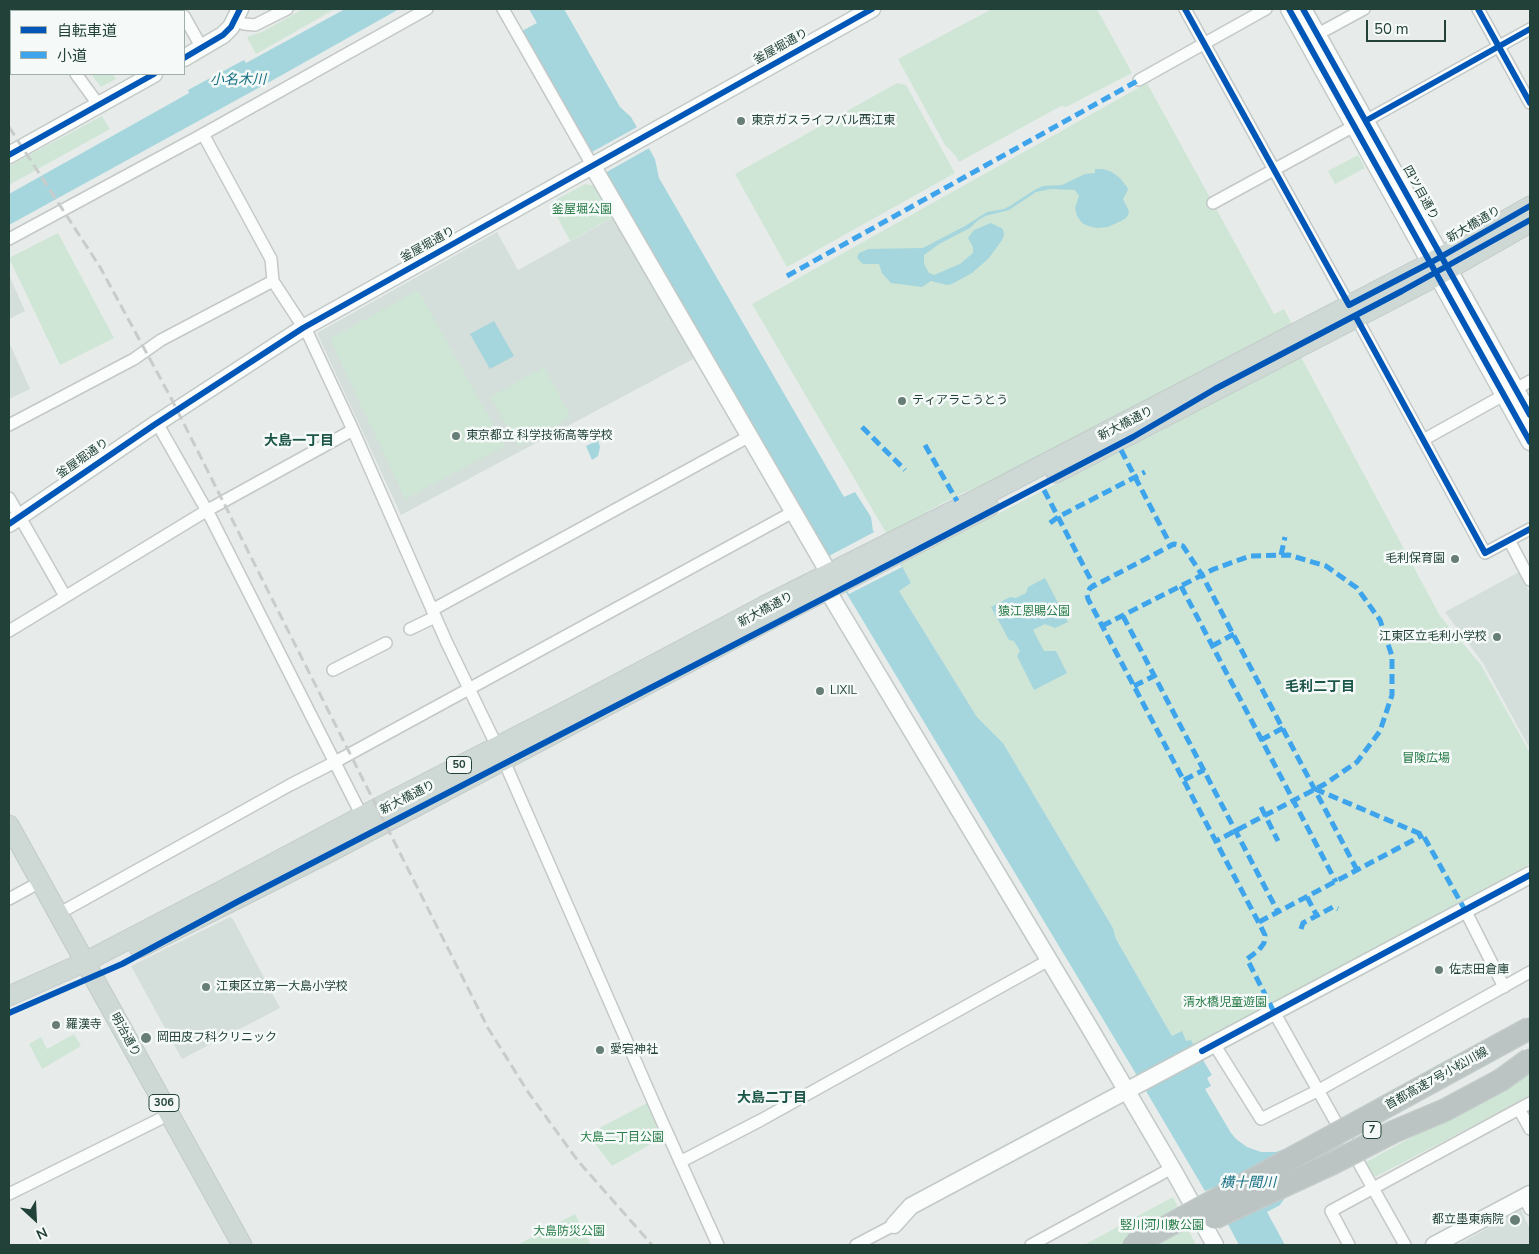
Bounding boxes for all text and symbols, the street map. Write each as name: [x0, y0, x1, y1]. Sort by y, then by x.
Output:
legend: [10, 10, 185, 75]
scale bar: [1369, 10, 1449, 42]
text: 50 m: [1374, 19, 1409, 39]
text: 自転車道: [57, 21, 117, 41]
street label: 釜屋堀通り: [751, 26, 811, 68]
text: 小道: [57, 46, 87, 66]
water label: 小名木川: [210, 73, 266, 89]
place label: 東京ガスライフバル西江東: [751, 114, 895, 128]
marker: 東京ガスライフバル西江東: [735, 115, 747, 127]
street label: 四ツ目通り: [1399, 163, 1441, 223]
park label: 釜屋堀公園: [552, 203, 612, 217]
street label: 新大橋通り: [1444, 204, 1504, 246]
street label: 釜屋堀通り: [398, 224, 458, 266]
place label: ティアラこうとう: [912, 394, 1008, 408]
marker: ティアラこうとう: [896, 395, 908, 407]
street label: 新大橋通り: [1096, 404, 1156, 444]
place label: 東京都立 科学技術高等学校: [466, 429, 613, 443]
marker: 東京都立 科学技術高等学校: [450, 430, 462, 442]
district label: 大島一丁目: [264, 434, 334, 450]
street label: 釜屋堀通り: [54, 436, 112, 482]
place label: 毛利保育園: [1385, 552, 1445, 566]
marker: 毛利保育園: [1449, 553, 1461, 565]
street label: 新大橋通り: [736, 590, 796, 630]
park label: 猿江恩賜公園: [998, 605, 1070, 619]
place label: 江東区立毛利小学校: [1379, 630, 1487, 644]
marker: 江東区立毛利小学校: [1491, 631, 1503, 643]
district label: 毛利二丁目: [1285, 680, 1355, 696]
place label: LIXIL: [830, 684, 857, 698]
marker: LIXIL: [814, 685, 826, 697]
park label: 冒険広場: [1402, 752, 1450, 766]
road number: 50: [446, 756, 472, 774]
street label: 新大橋通り: [378, 778, 438, 818]
place label: 佐志田倉庫: [1449, 963, 1509, 977]
marker: 佐志田倉庫: [1433, 964, 1445, 976]
place label: 江東区立第一大島小学校: [216, 980, 348, 994]
marker: 江東区立第一大島小学校: [200, 981, 212, 993]
park label: 清水橋児童遊園: [1183, 996, 1267, 1010]
street label: 明治通り: [107, 1011, 143, 1059]
place label: 羅漢寺: [66, 1018, 102, 1032]
marker: 羅漢寺: [50, 1019, 62, 1031]
marker: 岡田皮フ科クリニック: [139, 1031, 153, 1045]
place label: 岡田皮フ科クリニック: [157, 1031, 277, 1045]
place label: 愛宕神社: [610, 1043, 658, 1057]
marker: 愛宕神社: [594, 1044, 606, 1056]
street label: 首都高速7号小松川線: [1383, 1045, 1491, 1113]
district label: 大島二丁目: [737, 1091, 807, 1107]
road number: 306: [149, 1094, 179, 1112]
road number: 7: [1363, 1122, 1381, 1138]
park label: 大島二丁目公園: [580, 1131, 664, 1145]
water label: 横十間川: [1220, 1176, 1276, 1192]
north arrow: [10, 1194, 60, 1244]
place label: 都立墨東病院: [1432, 1213, 1504, 1227]
marker: 都立墨東病院: [1508, 1213, 1522, 1227]
park label: 竪川河川敷公園: [1120, 1219, 1204, 1233]
text: N: [33, 1222, 50, 1244]
park label: 大島防災公園: [533, 1225, 605, 1239]

